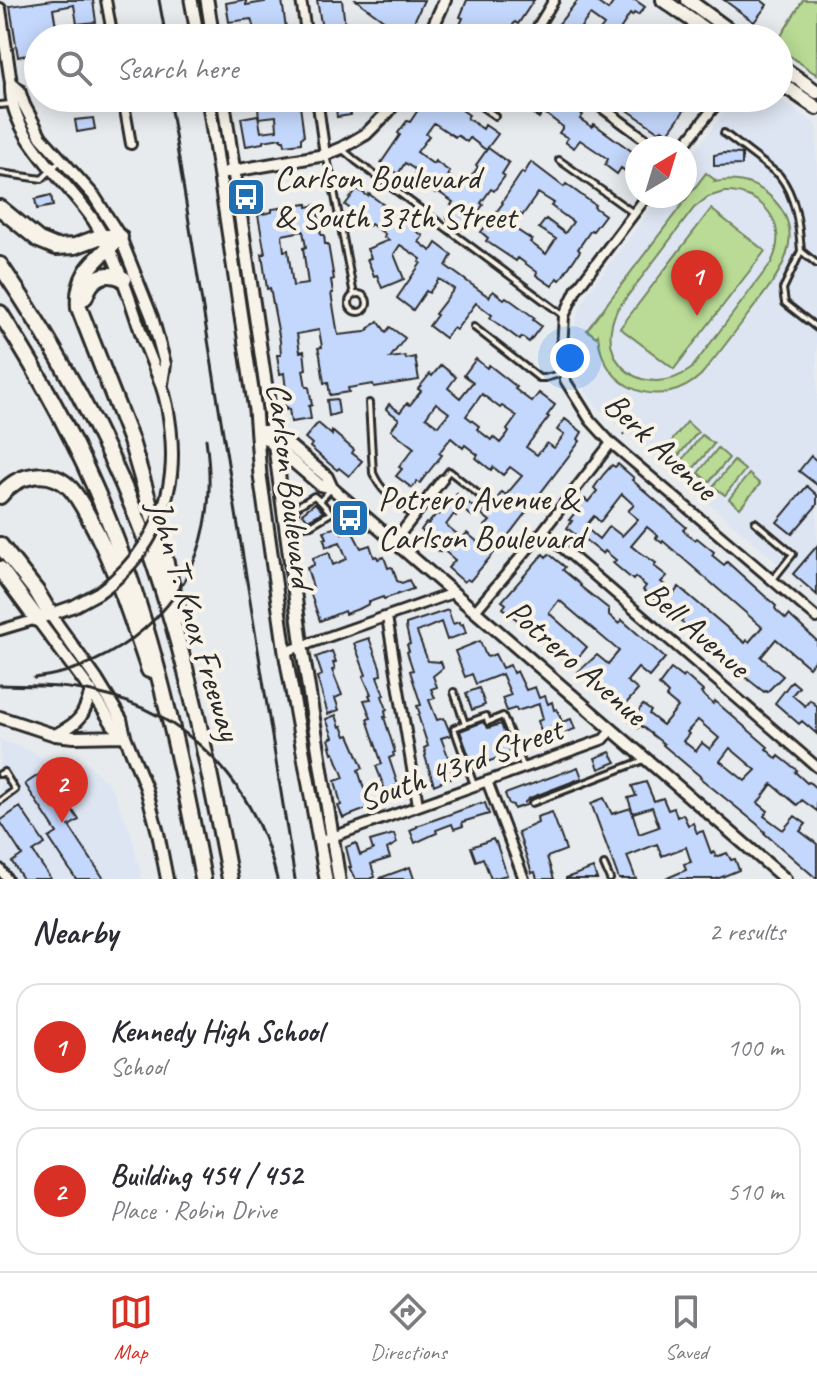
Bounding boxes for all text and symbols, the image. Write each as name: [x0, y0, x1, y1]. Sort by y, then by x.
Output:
search box: [24, 24, 793, 112]
icon: search: [52, 46, 96, 90]
text: Search here: [116, 49, 238, 87]
north arrow: [625, 136, 697, 208]
place label: Carlson Boulevard & South 37th Street: [274, 156, 520, 238]
bus stop icon: Carlson Boulevard & South 37th Street: [225, 176, 267, 218]
pin: 1: [671, 250, 723, 316]
your location: [550, 338, 590, 378]
street label: Carlson Boulevard: [257, 380, 326, 595]
street label: Berk Avenue: [595, 383, 729, 511]
place label: Potrero Avenue & Carlson Boulevard: [378, 477, 590, 559]
street label: John T. Knox Freeway: [138, 493, 253, 747]
bus stop icon: Potrero Avenue & Carlson Boulevard: [329, 497, 371, 539]
street label: Bell Avenue: [635, 571, 761, 689]
street label: Potrero Avenue: [498, 589, 657, 736]
street label: South 43rd Street: [352, 706, 571, 821]
pin: 2: [36, 757, 88, 823]
text: Nearby: [32, 910, 118, 953]
text: 2 results: [709, 915, 785, 948]
text: Kennedy High School: [110, 1012, 323, 1050]
text: 1: [54, 1031, 66, 1064]
text: 100 m: [727, 1031, 783, 1064]
text: School: [110, 1050, 166, 1083]
text: Building 454 / 452: [110, 1156, 302, 1194]
text: 2: [54, 1175, 66, 1208]
text: 510 m: [727, 1175, 783, 1208]
text: Place · Robin Drive: [110, 1194, 276, 1227]
tab: Map: [109, 1290, 153, 1366]
tab: Directions: [370, 1290, 447, 1366]
tab: Saved: [664, 1290, 708, 1366]

